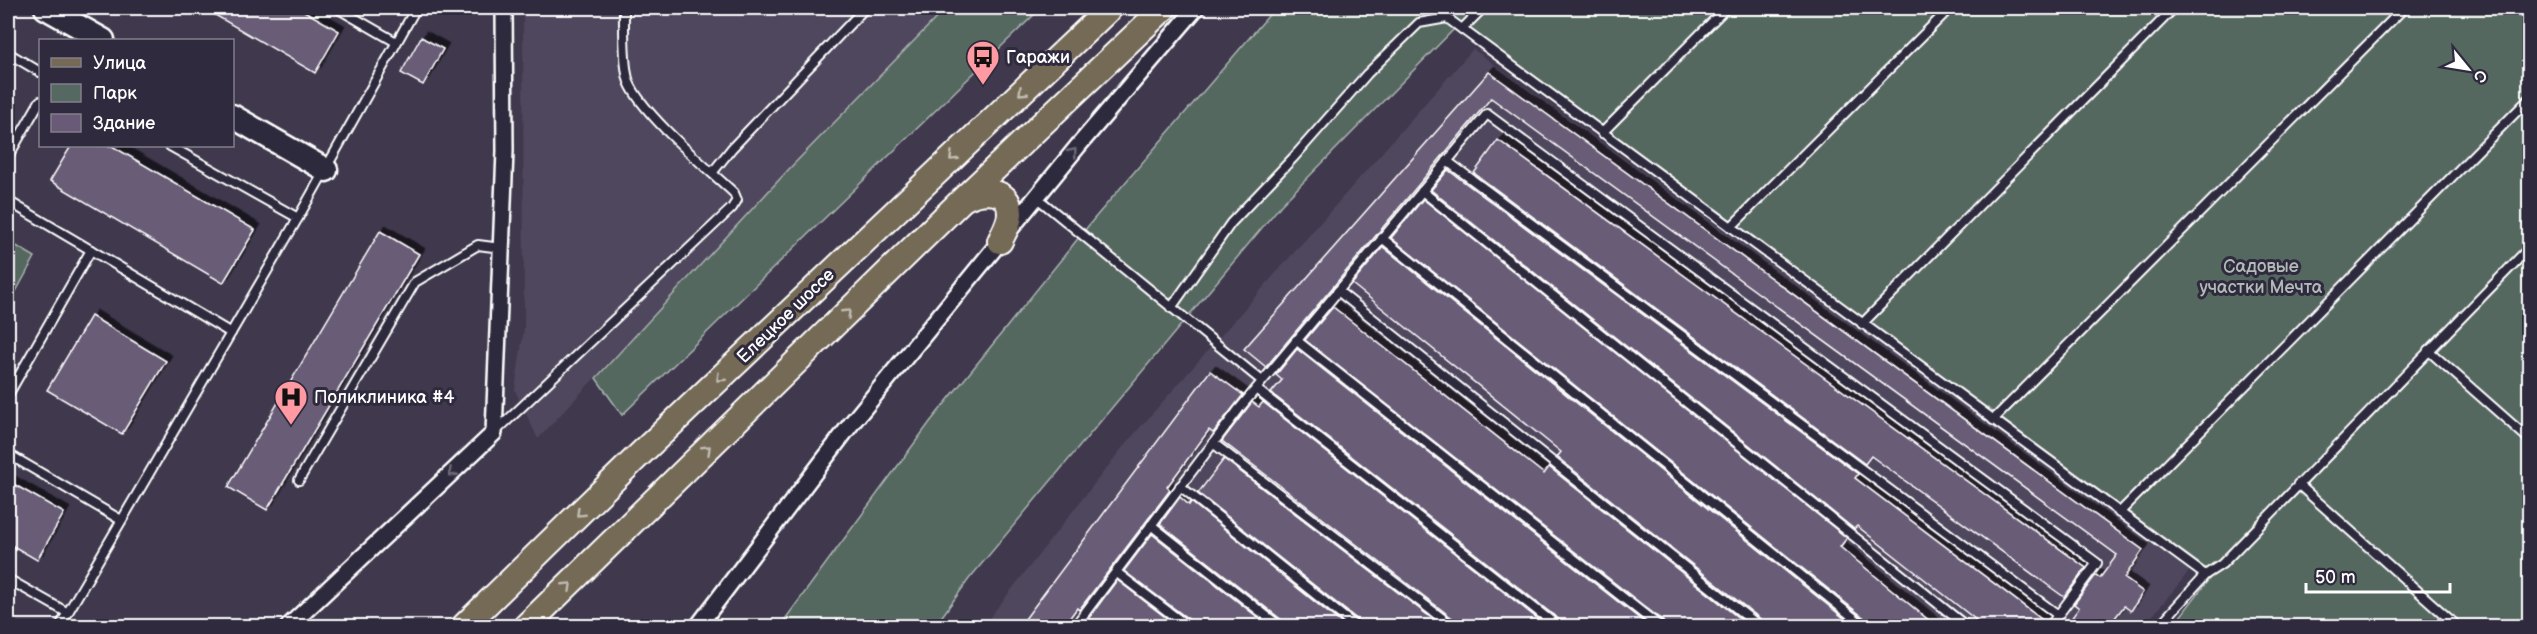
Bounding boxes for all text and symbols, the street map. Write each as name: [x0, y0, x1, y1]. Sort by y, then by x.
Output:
legend: [39, 39, 234, 147]
bus stop icon: Гаражи: [965, 39, 1001, 86]
north arrow: [2438, 39, 2498, 99]
place label: Гаражи: [1006, 47, 1070, 68]
text: Улица: [93, 53, 147, 74]
text: С: [2469, 66, 2491, 85]
text: Парк: [93, 83, 137, 104]
one-way arrow: [1019, 84, 1030, 95]
text: Здание: [93, 113, 155, 134]
one-way arrow: [1066, 147, 1077, 158]
one-way arrow: [949, 149, 960, 160]
park label: Садовые участки Мечта: [2200, 256, 2323, 298]
street label: Елецкое шоссе: [733, 264, 839, 368]
one-way arrow: [840, 309, 850, 320]
one-way arrow: [716, 371, 727, 382]
hospital icon: Поликлиника #4: [273, 379, 309, 426]
place label: Поликлиника #4: [314, 387, 454, 408]
one-way arrow: [700, 446, 711, 457]
one-way arrow: [448, 466, 458, 477]
one-way arrow: [576, 506, 587, 517]
scale bar: [2306, 556, 2450, 594]
text: 50 m: [2315, 567, 2356, 588]
one-way arrow: [560, 582, 571, 593]

